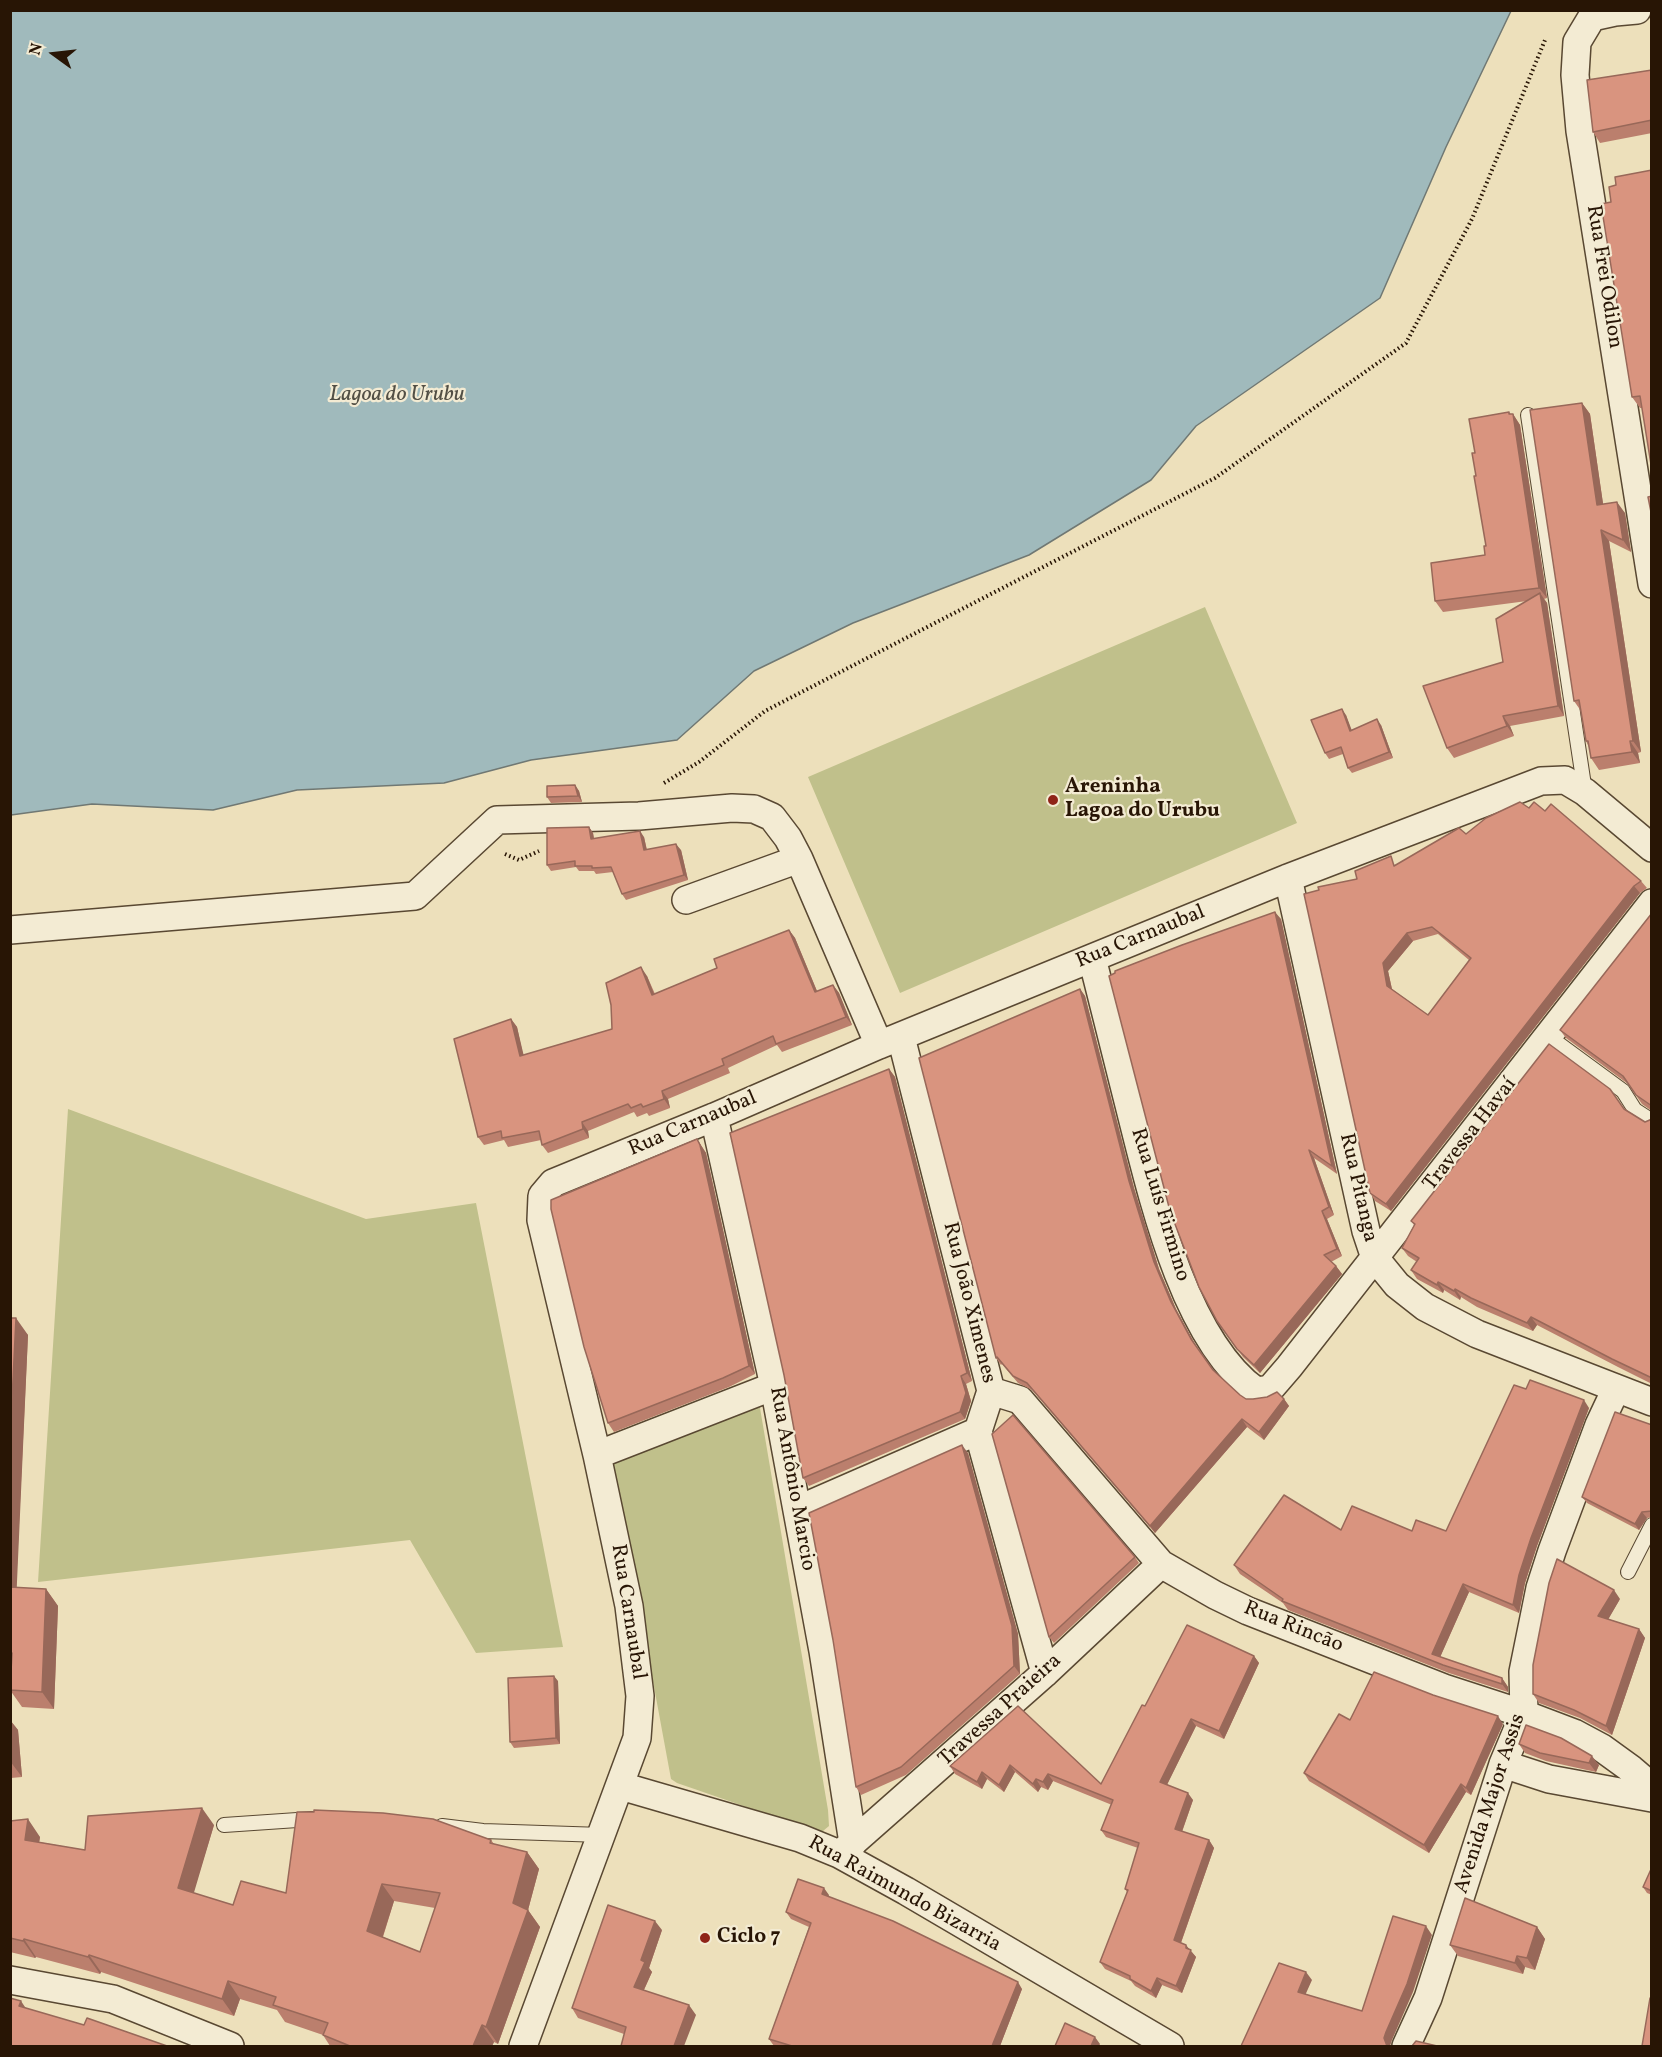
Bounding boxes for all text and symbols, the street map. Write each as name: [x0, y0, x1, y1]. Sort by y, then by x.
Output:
north arrow: [24, 24, 84, 84]
text: N: [24, 41, 49, 58]
street label: Rua Frei Odilon: [1579, 204, 1627, 350]
water label: Lagoa do Urubu: [329, 383, 465, 409]
place label: Areninha Lagoa do Urubu: [1065, 775, 1220, 825]
marker: Areninha Lagoa do Urubu: [1046, 793, 1060, 807]
street label: Rua Carnaubal: [1073, 901, 1209, 975]
street label: Travessa Havaí: [1419, 1073, 1523, 1197]
street label: Rua Carnaubal: [625, 1087, 761, 1163]
street label: Rua Luís Firmino: [1124, 1125, 1194, 1285]
street label: Rua Pitanga: [1332, 1131, 1382, 1245]
street label: Rua João Ximenes: [936, 1220, 1000, 1386]
street label: Rua Antônio Marcio: [762, 1385, 820, 1573]
street label: Rua Carnaubal: [604, 1542, 650, 1682]
street label: Rua Rincão: [1240, 1597, 1346, 1659]
street label: Travessa Praieira: [934, 1649, 1068, 1773]
street label: Avenida Major Assis: [1450, 1711, 1532, 1897]
street label: Rua Raimundo Bizarria: [803, 1831, 1005, 1959]
place label: Ciclo 7: [717, 1925, 781, 1951]
marker: Ciclo 7: [698, 1931, 712, 1945]

